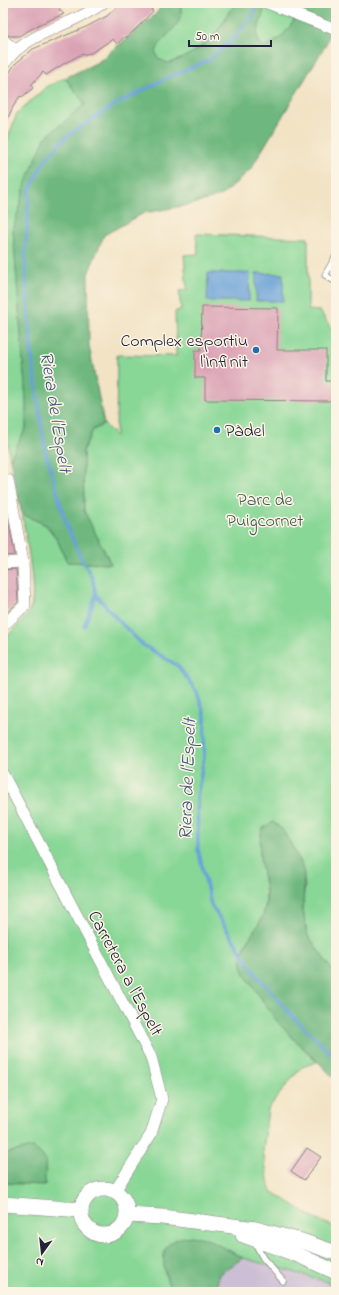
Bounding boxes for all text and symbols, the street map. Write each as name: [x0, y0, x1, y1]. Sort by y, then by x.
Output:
scale bar: [189, 22, 271, 48]
text: 50 m: [195, 28, 219, 46]
place label: Complex esportiu l'Infinit: [120, 329, 248, 376]
marker: Complex esportiu l'Infinit: [251, 345, 261, 355]
water label: Riera de l'Espelt: [32, 350, 78, 476]
place label: Pàdel: [225, 419, 265, 445]
marker: Pàdel: [212, 425, 222, 435]
park label: Parc de Puigcornet: [227, 488, 303, 536]
water label: Riera de l'Espelt: [173, 716, 204, 841]
street label: Carretera a l'Espelt: [80, 907, 168, 1041]
north arrow: [22, 1233, 62, 1273]
text: N: [34, 1253, 45, 1270]

